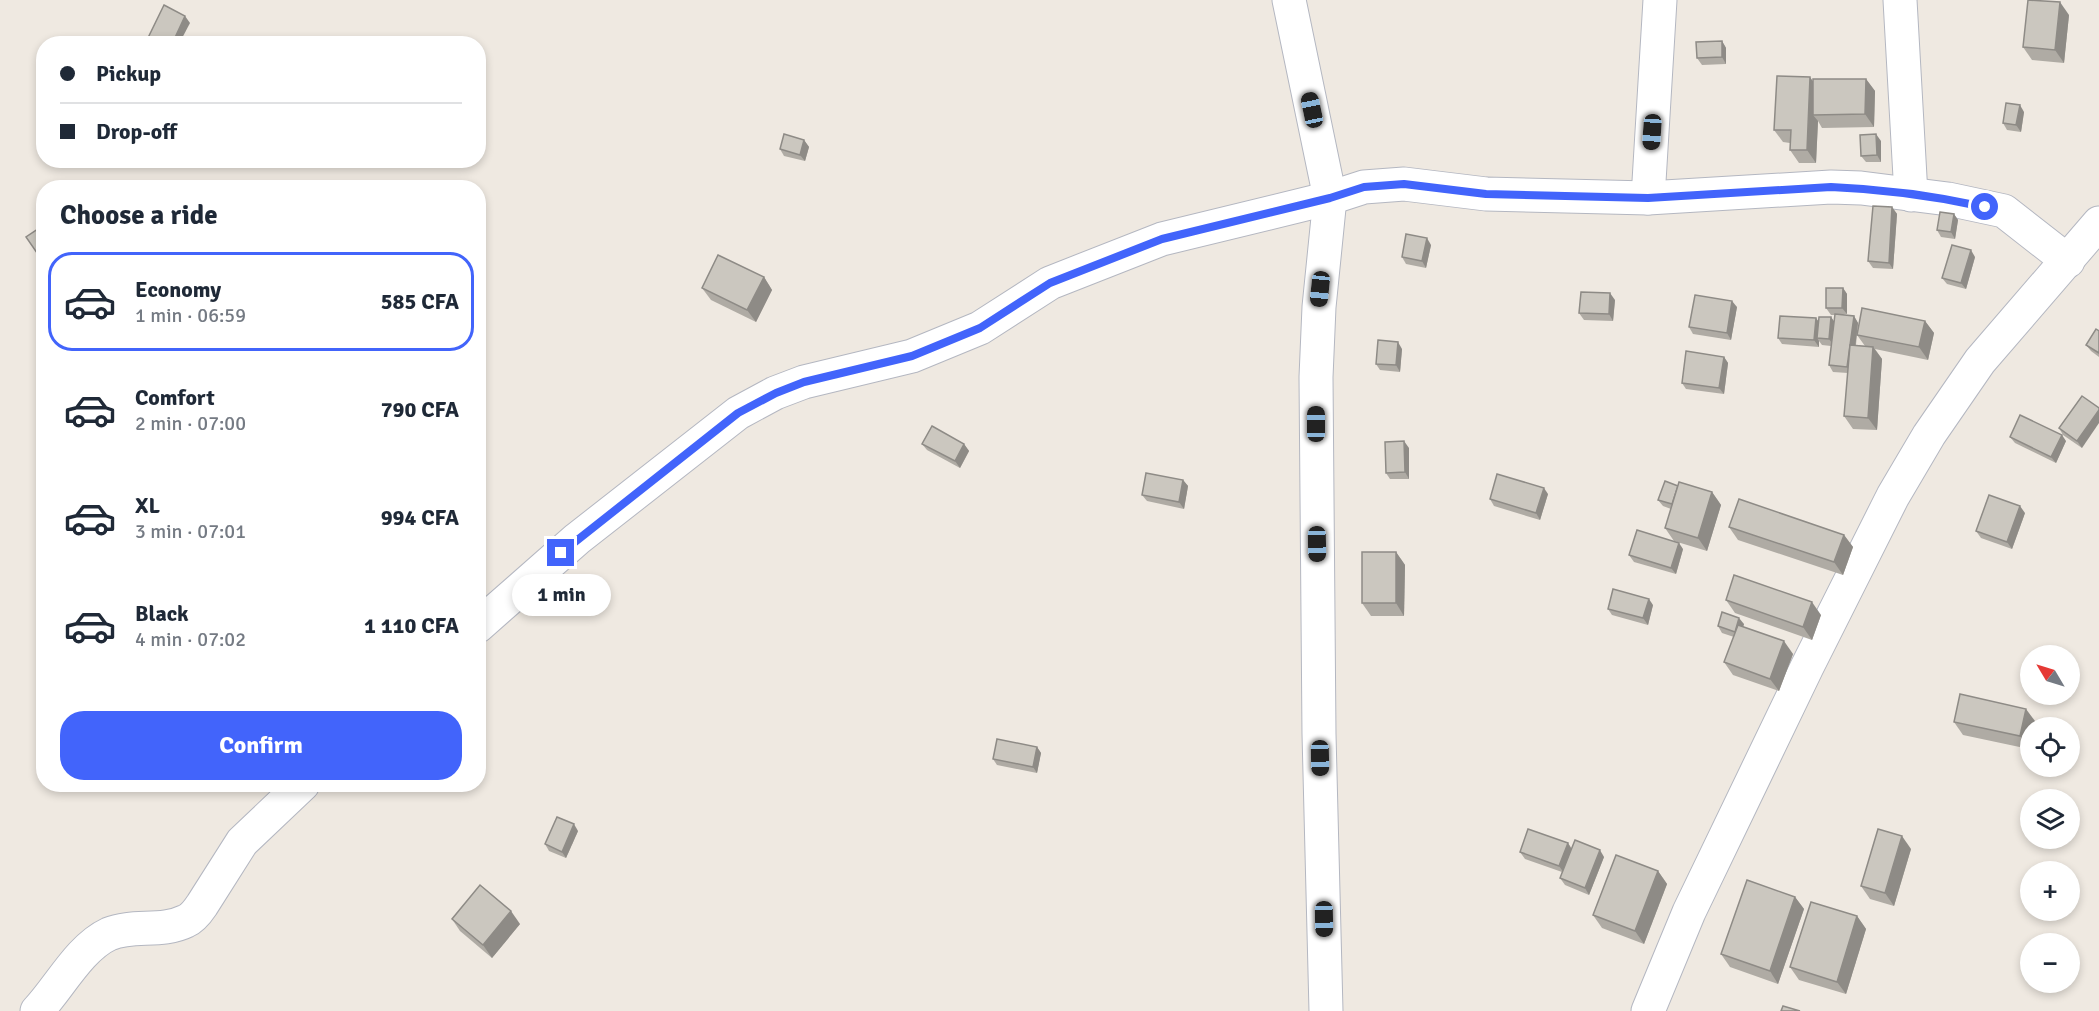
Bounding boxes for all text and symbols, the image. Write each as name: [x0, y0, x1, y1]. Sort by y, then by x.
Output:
text: Pickup: [96, 60, 161, 87]
car: [1299, 91, 1325, 129]
car: [1642, 113, 1662, 151]
text: Drop-off: [96, 118, 177, 145]
route start: [1971, 193, 1998, 220]
text: Choose a ride: [60, 199, 218, 232]
car: [1309, 270, 1331, 308]
icon: car: [63, 275, 117, 329]
text: Economy: [135, 276, 221, 303]
text: 585 CFA: [381, 288, 459, 315]
text: 1 min · 06:59: [135, 303, 246, 328]
icon: car: [63, 383, 117, 437]
text: Comfort: [135, 384, 215, 411]
text: 790 CFA: [381, 396, 459, 423]
car: [1307, 406, 1325, 442]
text: 2 min · 07:00: [135, 411, 246, 436]
icon: car: [63, 491, 117, 545]
text: XL: [135, 492, 160, 519]
text: 994 CFA: [381, 504, 459, 531]
text: 3 min · 07:01: [135, 519, 246, 544]
car: [1308, 526, 1326, 562]
route end: [547, 539, 574, 566]
callout: 1 min: [512, 574, 610, 616]
text: 1 min: [537, 582, 586, 607]
icon: car: [63, 599, 117, 653]
text: Black: [135, 600, 189, 627]
text: 1 110 CFA: [364, 612, 459, 639]
text: 4 min · 07:02: [135, 627, 246, 652]
north arrow: [2020, 645, 2080, 705]
map controls: [2020, 645, 2080, 993]
button: Confirm: [60, 711, 462, 780]
button: locate: [2020, 717, 2080, 777]
car: [1311, 740, 1329, 776]
button: layers: [2020, 789, 2080, 849]
button: +: [2020, 861, 2080, 921]
car: [1315, 901, 1333, 937]
button: −: [2020, 933, 2080, 993]

